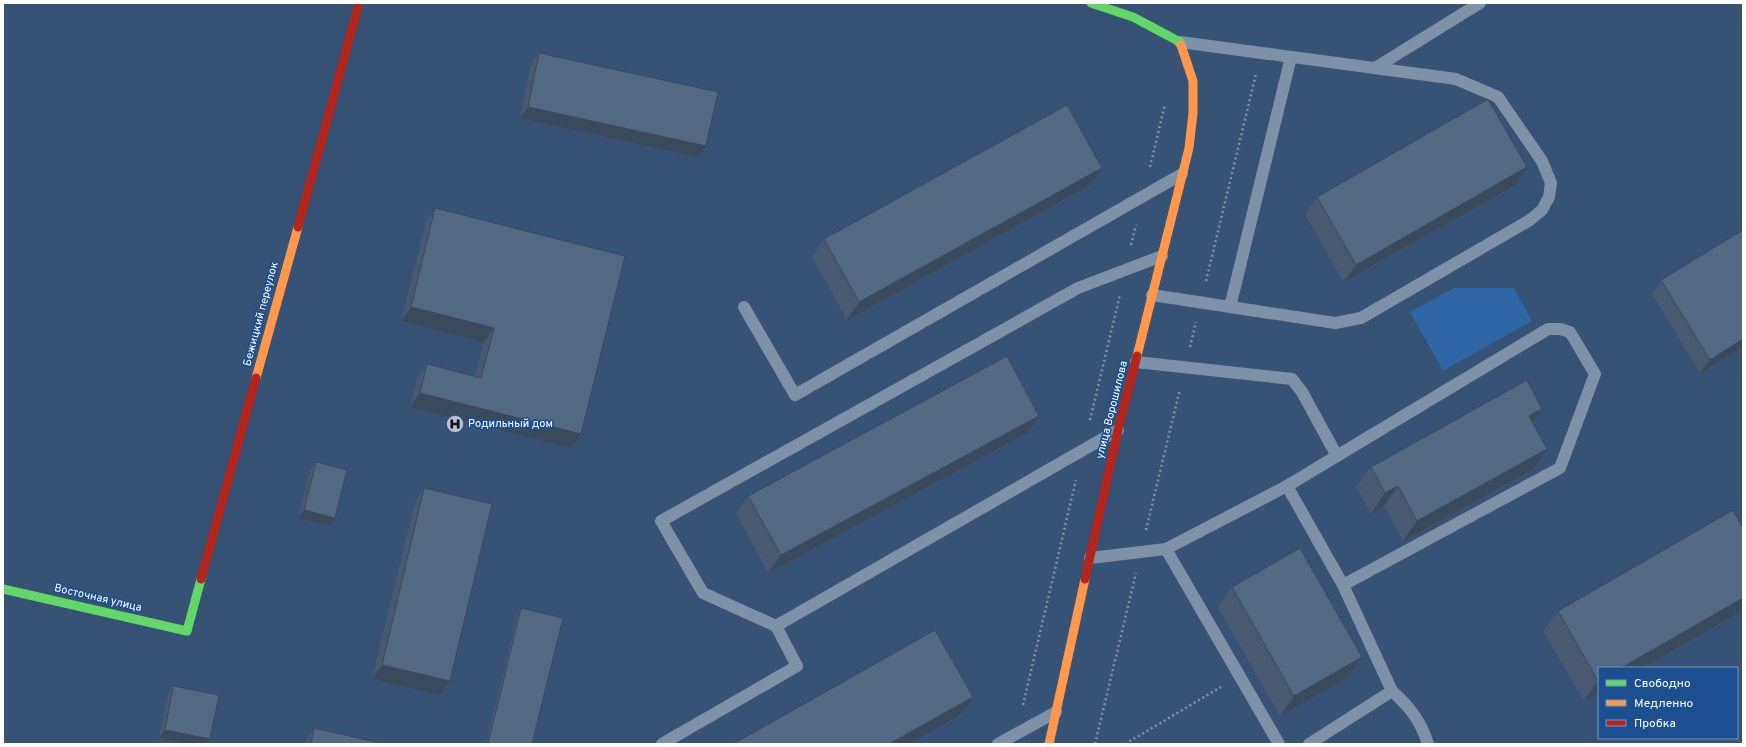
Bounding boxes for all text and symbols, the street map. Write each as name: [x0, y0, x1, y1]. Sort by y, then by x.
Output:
street label: Бежицкий переулок: [240, 260, 282, 368]
street label: улица Ворошилова: [1093, 359, 1131, 461]
hospital icon: Родильный дом: [445, 414, 465, 434]
place label: Родильный дом: [468, 417, 553, 431]
street label: Восточная улица: [53, 581, 143, 615]
legend: [1598, 667, 1738, 739]
text: Свободно: [1634, 676, 1691, 692]
text: Медленно: [1634, 696, 1694, 712]
text: Пробка: [1634, 716, 1676, 732]

